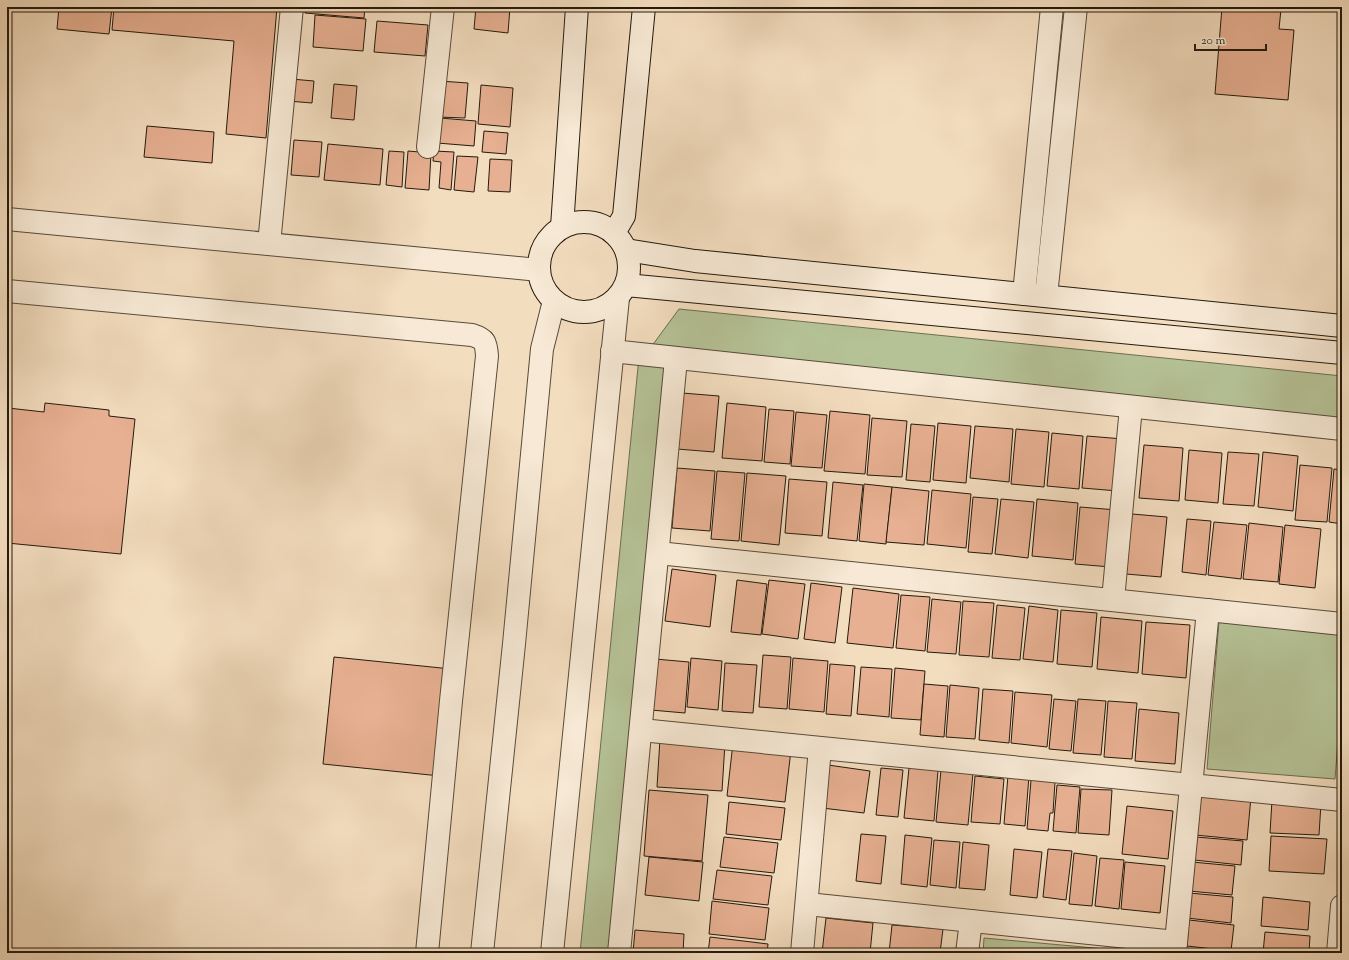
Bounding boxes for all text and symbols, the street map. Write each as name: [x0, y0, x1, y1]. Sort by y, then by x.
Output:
scale bar: [1195, 26, 1266, 52]
text: 20 m: [1201, 32, 1226, 50]

